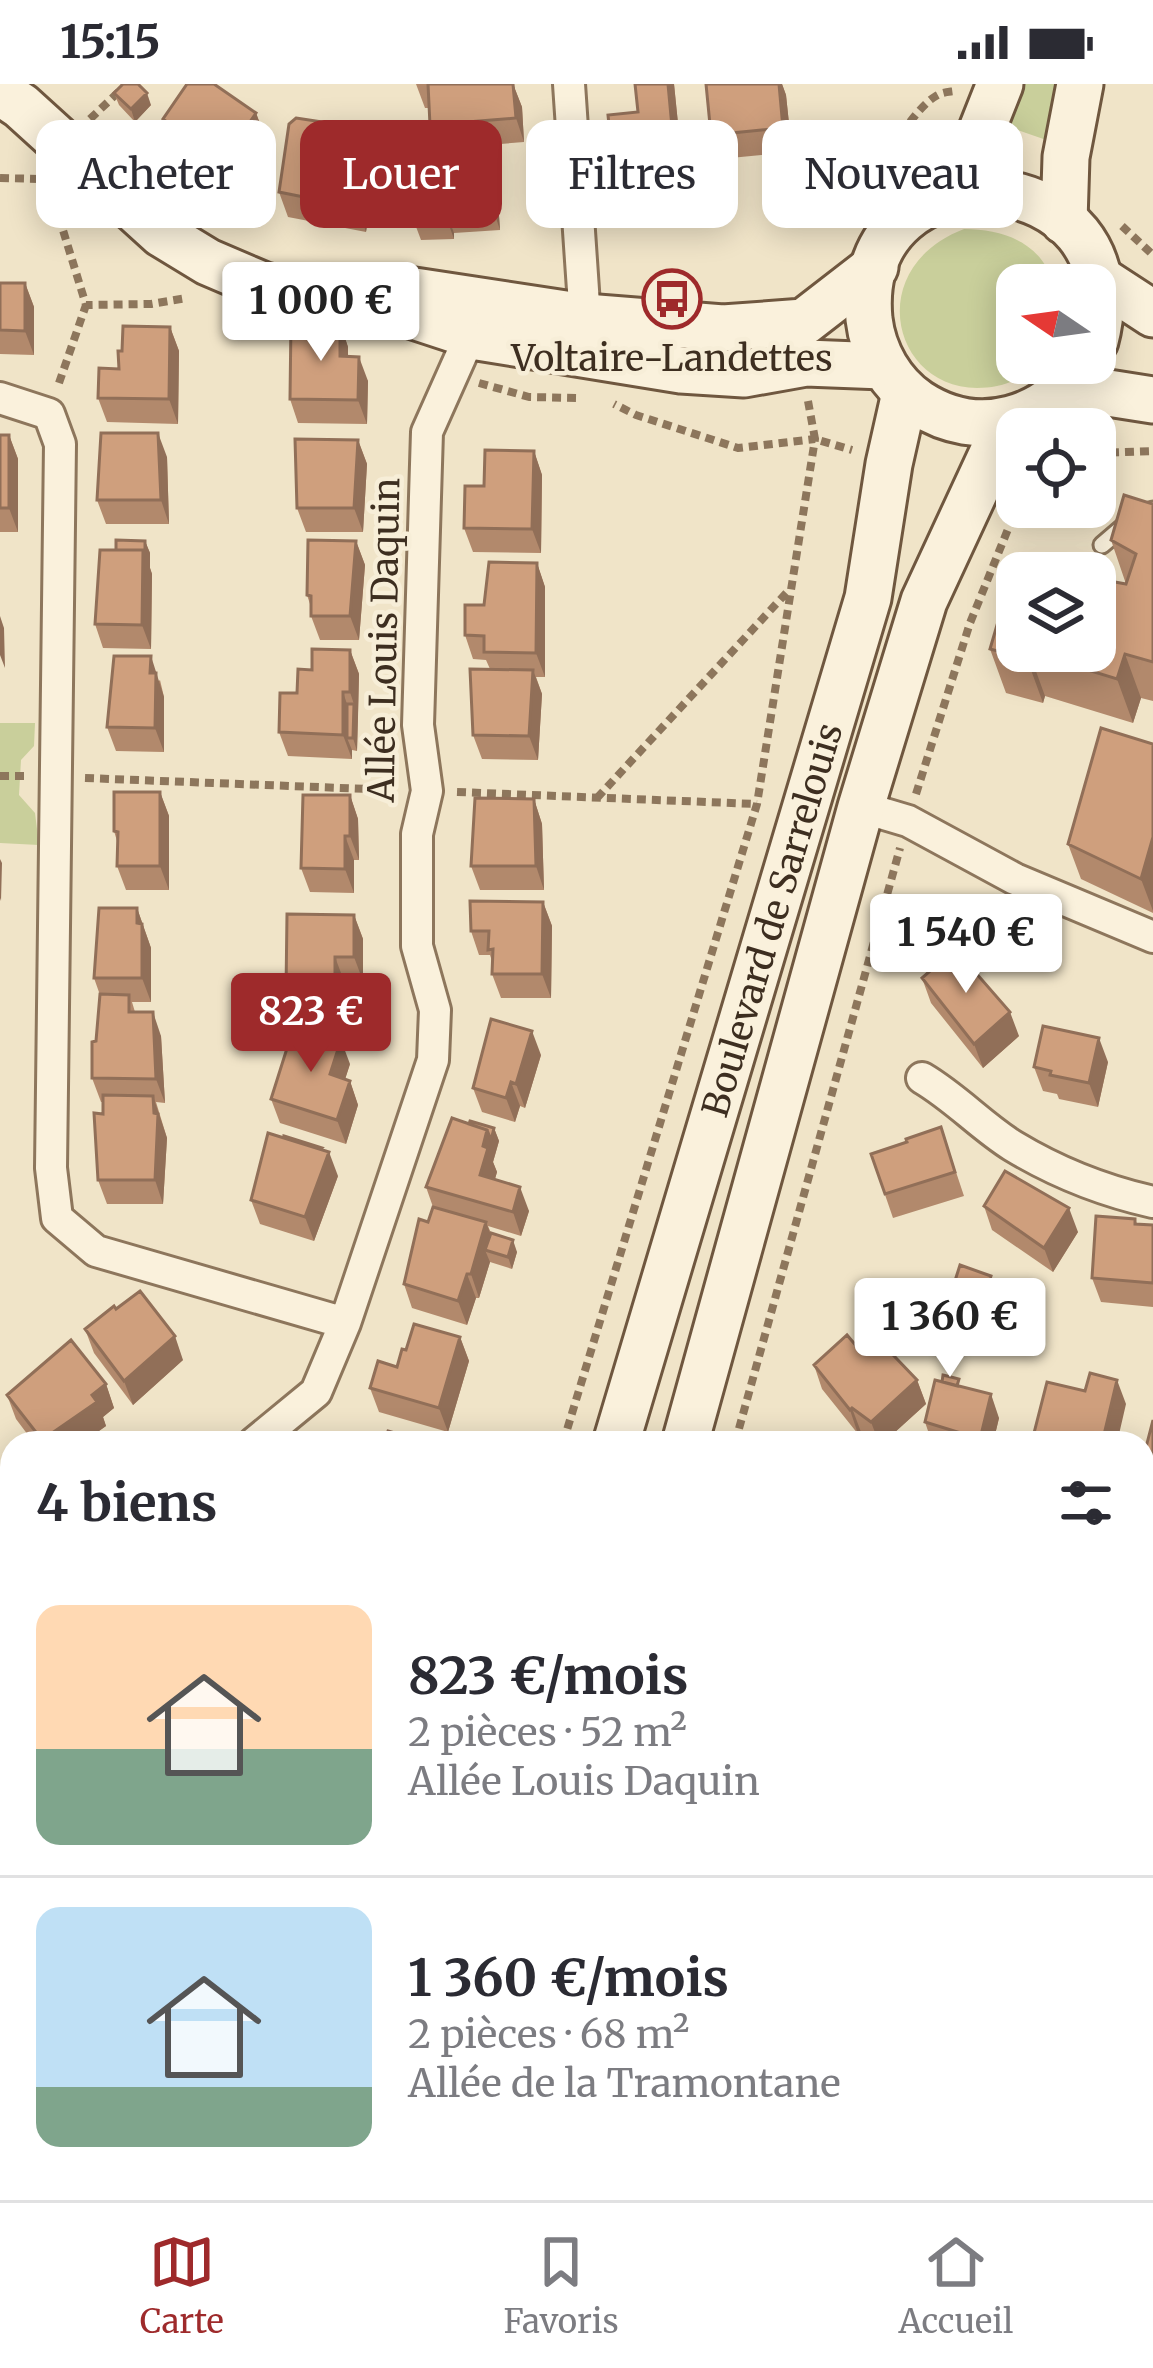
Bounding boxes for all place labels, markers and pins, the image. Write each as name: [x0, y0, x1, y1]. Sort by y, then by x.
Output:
pin: 1 000 €: [210, 262, 432, 364]
bus stop icon: Voltaire-Landettes: [641, 268, 703, 330]
place label: Voltaire-Landettes: [510, 336, 833, 381]
pin: 1 540 €: [855, 894, 1077, 996]
pin: 823 €: [227, 973, 395, 1075]
pin: 1 360 €: [839, 1278, 1061, 1380]

